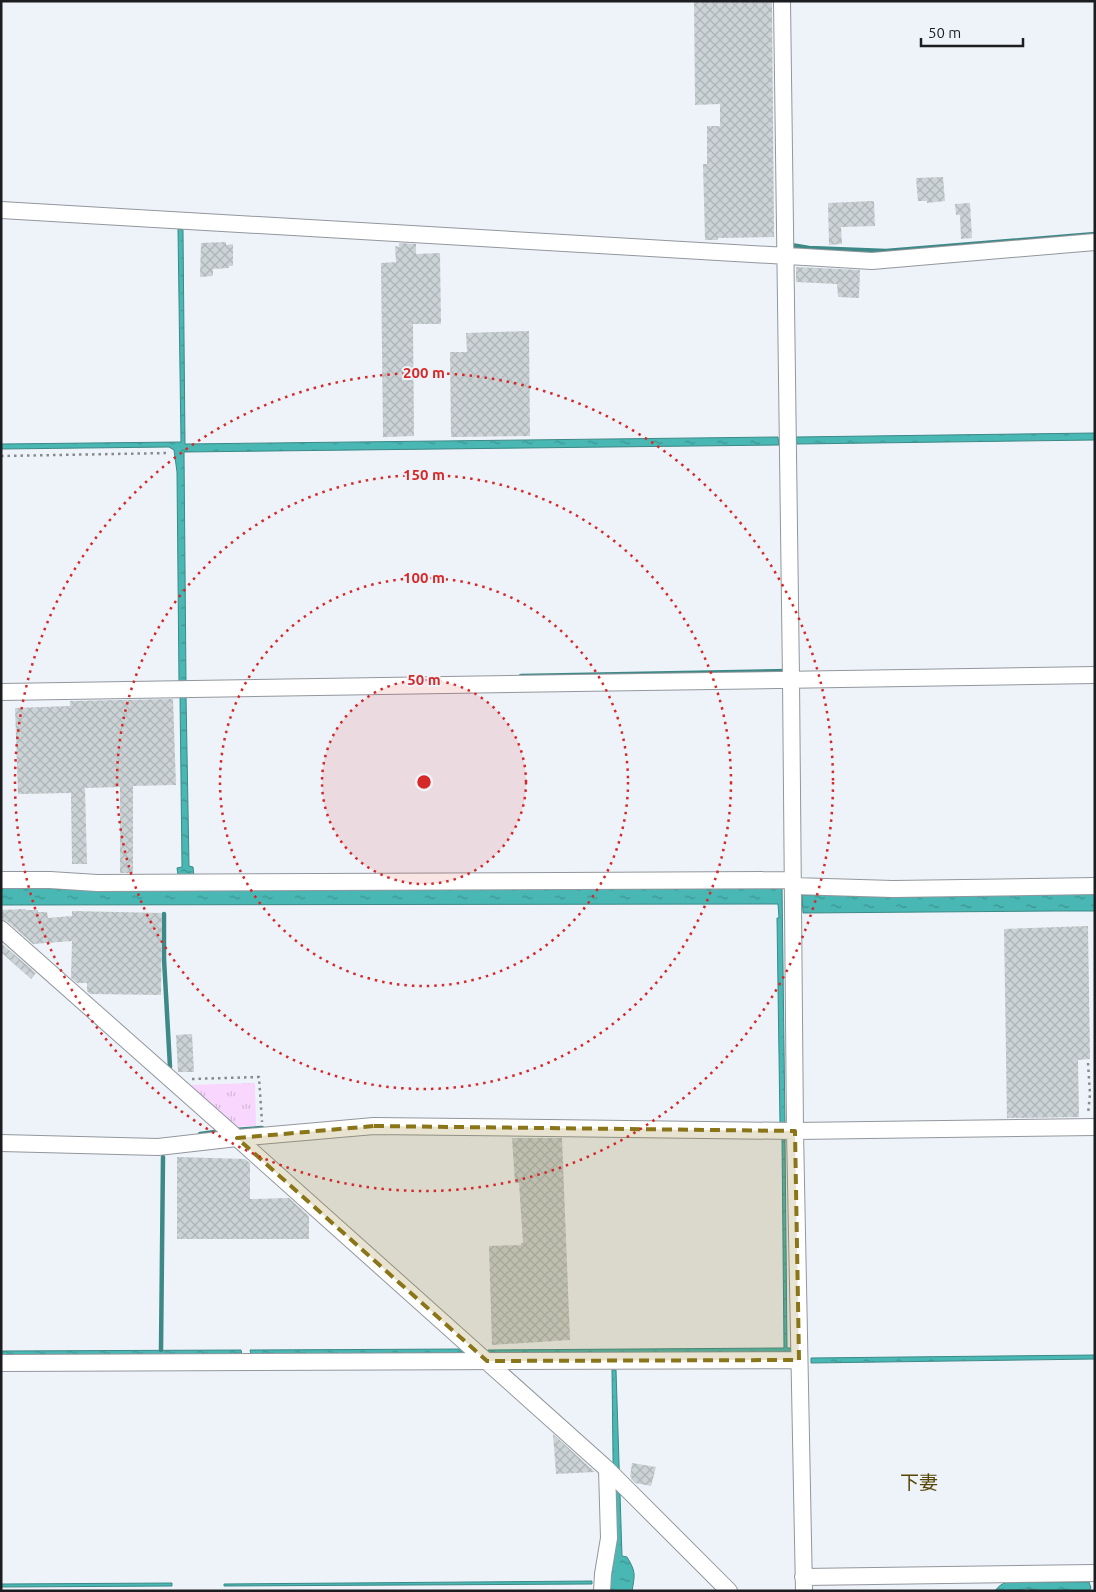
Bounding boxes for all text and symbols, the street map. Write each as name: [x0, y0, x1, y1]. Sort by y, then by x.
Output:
scale bar: [921, 15, 1024, 47]
text: 50 m: [928, 24, 961, 41]
text: 200 m: [403, 364, 445, 381]
text: 150 m: [403, 466, 445, 483]
text: 100 m: [403, 569, 445, 586]
text: 50 m: [407, 671, 441, 688]
centre of rings: [415, 773, 433, 791]
district label: 下妻: [900, 1471, 938, 1493]

